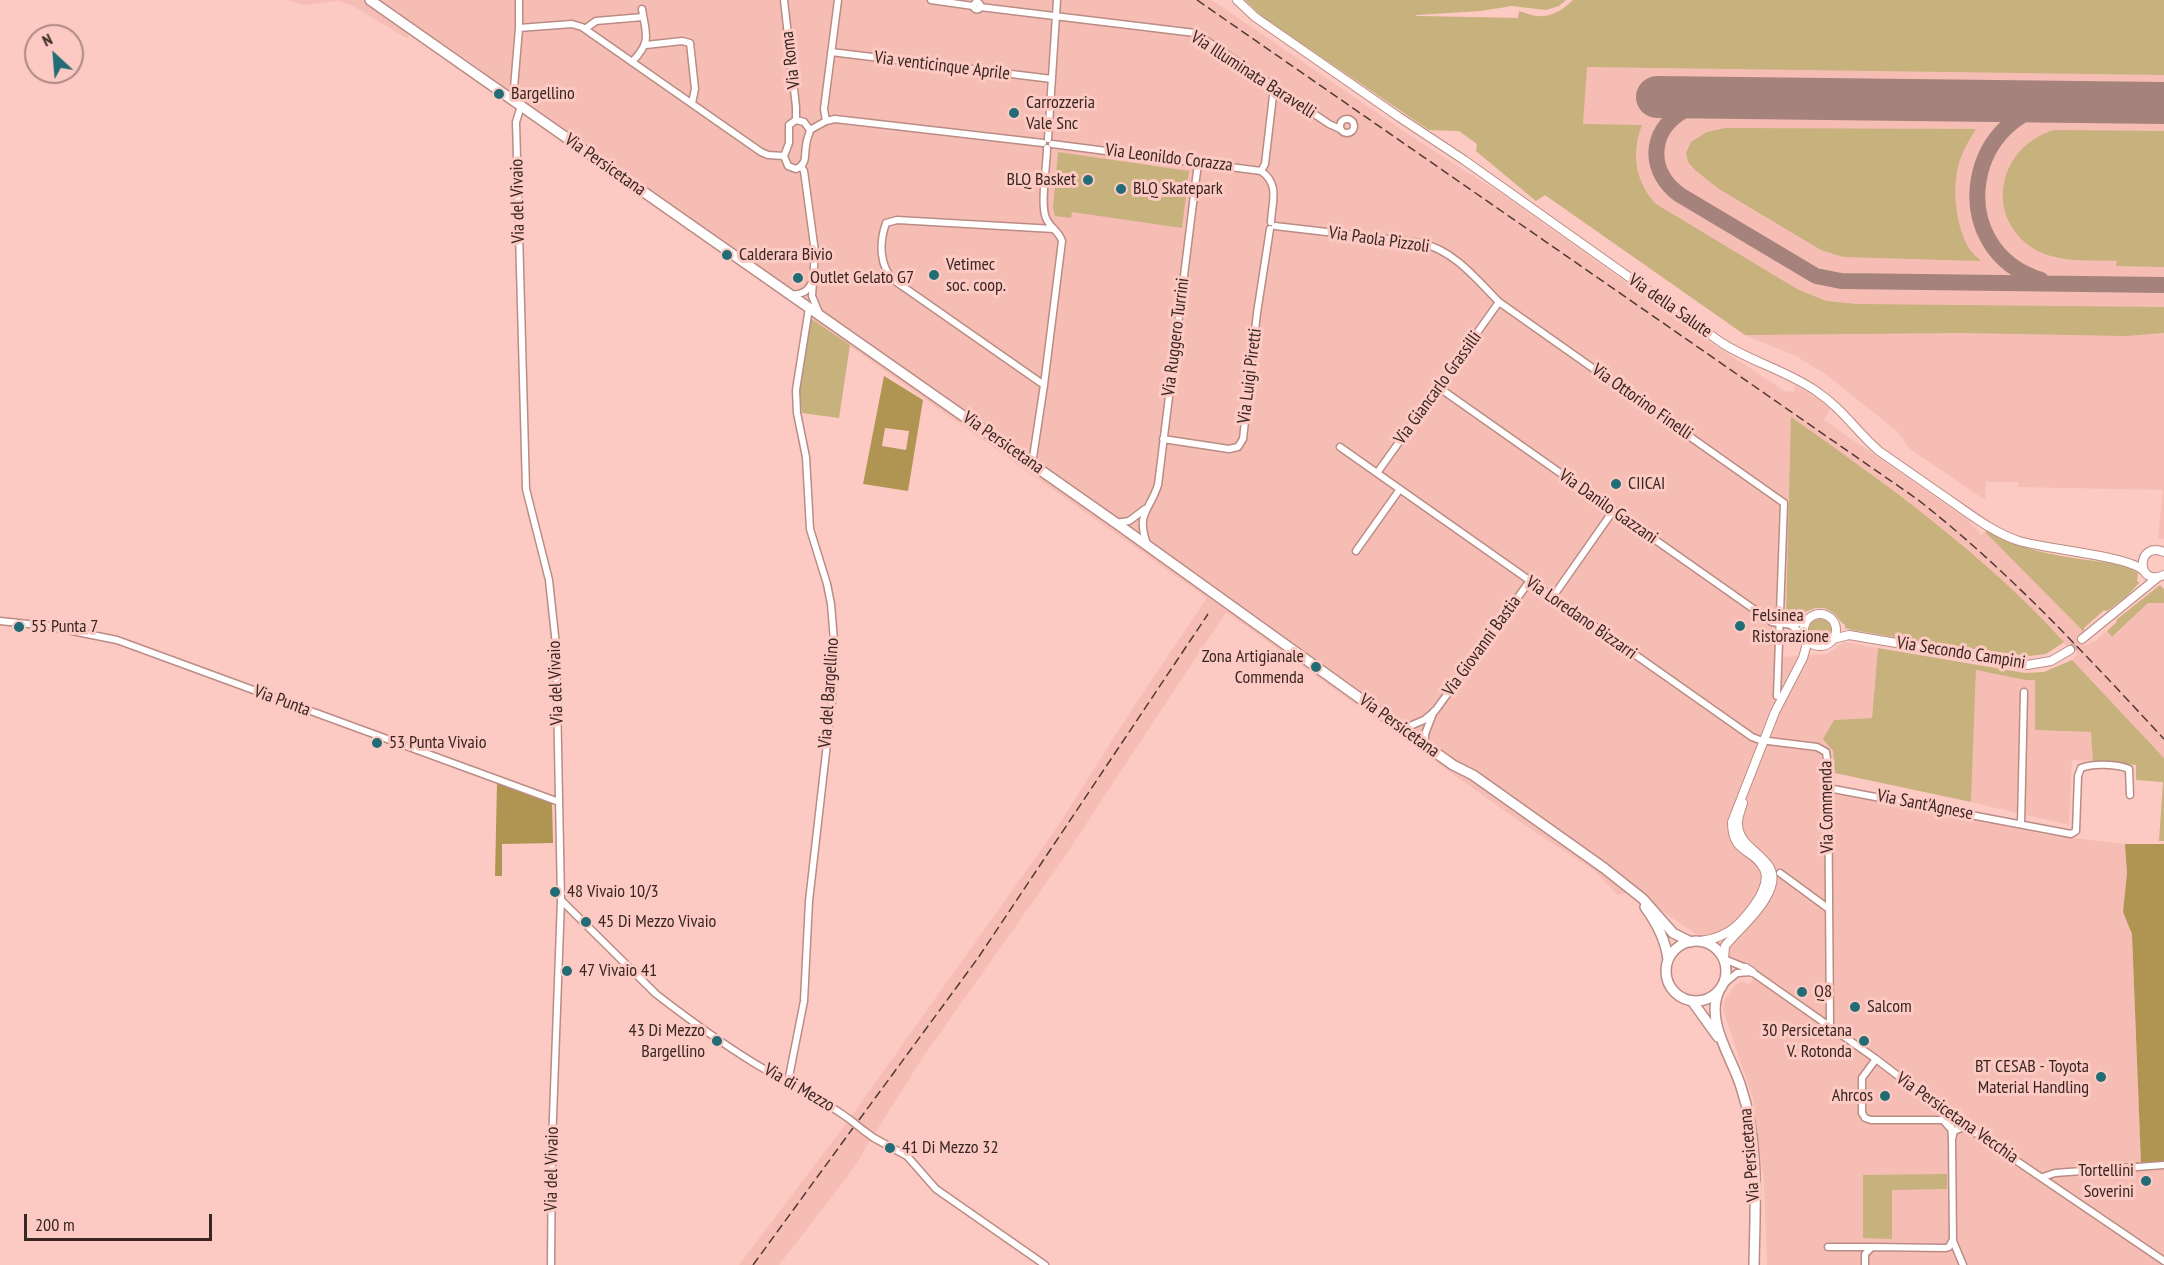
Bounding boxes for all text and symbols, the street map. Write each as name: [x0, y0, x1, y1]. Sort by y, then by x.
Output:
north arrow: [24, 24, 84, 84]
street label: Via Illuminata Baravelli: [1186, 26, 1320, 124]
text: N: [39, 29, 55, 51]
street label: Via Roma: [777, 30, 805, 90]
street label: Via venticinque Aprile: [873, 47, 1011, 85]
place label: Bargellino: [511, 83, 575, 105]
marker: Bargellino: [492, 87, 506, 101]
place label: Carrozzeria Vale Snc: [1026, 92, 1095, 134]
marker: Carrozzeria Vale Snc: [1007, 106, 1021, 120]
street label: Via Persicetana: [560, 129, 650, 201]
street label: Via Leonildo Corazza: [1104, 139, 1234, 177]
street label: Via del Vivaio: [506, 159, 530, 243]
place label: BLQ Basket: [1006, 169, 1076, 191]
marker: BLQ Basket: [1081, 173, 1095, 187]
place label: BLQ Skatepark: [1133, 178, 1223, 200]
marker: BLQ Skatepark: [1114, 182, 1128, 196]
street label: Via Paola Pizzoli: [1327, 222, 1431, 258]
place label: Calderara Bivio: [739, 244, 833, 266]
marker: Calderara Bivio: [720, 248, 734, 262]
place label: Vetimec soc. coop.: [946, 254, 1006, 296]
place label: Outlet Gelato G7: [810, 267, 914, 289]
marker: Vetimec soc. coop.: [927, 268, 941, 282]
street label: Via della Salute: [1624, 269, 1716, 343]
marker: Outlet Gelato G7: [791, 271, 805, 285]
street label: Via Ruggero Turrini: [1158, 277, 1194, 397]
street label: Via Luigi Piretti: [1233, 327, 1267, 425]
street label: Via Giancarlo Grassilli: [1390, 327, 1486, 449]
street label: Via Ottorino Finelli: [1587, 359, 1697, 445]
street label: Via Persicetana: [958, 407, 1048, 479]
street label: Via Danilo Gazzani: [1554, 465, 1662, 549]
place label: CIICAI: [1628, 473, 1665, 495]
marker: CIICAI: [1609, 477, 1623, 491]
street label: Via Loredano Bizzarri: [1521, 572, 1641, 664]
street label: Via Giovanni Bastia: [1438, 591, 1526, 701]
place label: Felsinea Ristorazione: [1752, 605, 1829, 648]
place label: 55 Punta 7: [31, 616, 98, 638]
marker: Felsinea Ristorazione: [1733, 619, 1747, 633]
marker: 55 Punta 7: [12, 620, 26, 634]
street label: Via Secondo Campini: [1895, 632, 2027, 674]
street label: Via del Bargellino: [814, 637, 844, 749]
street label: Via del Vivaio: [544, 640, 568, 726]
place label: Zona Artigianale Commenda: [1202, 646, 1304, 688]
marker: Zona Artigianale Commenda: [1309, 660, 1323, 674]
street label: Via Punta: [251, 681, 313, 721]
street label: Via Persicetana: [1355, 690, 1443, 762]
place label: 53 Punta Vivaio: [389, 732, 486, 754]
marker: 53 Punta Vivaio: [370, 736, 384, 750]
street label: Via Commenda: [1815, 761, 1839, 853]
street label: Via Sant'Agnese: [1875, 785, 1975, 825]
place label: 48 Vivaio 10/3: [567, 881, 659, 903]
marker: 48 Vivaio 10/3: [548, 885, 562, 899]
place label: 45 Di Mezzo Vivaio: [598, 911, 716, 933]
marker: 45 Di Mezzo Vivaio: [579, 915, 593, 929]
place label: 47 Vivaio 41: [579, 960, 657, 982]
marker: 47 Vivaio 41: [560, 964, 574, 978]
place label: Q8: [1814, 981, 1832, 1003]
marker: Q8: [1795, 985, 1809, 999]
place label: Salcom: [1867, 996, 1912, 1018]
marker: Salcom: [1848, 1000, 1862, 1014]
place label: 43 Di Mezzo Bargellino: [629, 1020, 705, 1062]
place label: 30 Persicetana V. Rotonda: [1761, 1020, 1852, 1062]
marker: 43 Di Mezzo Bargellino: [710, 1034, 724, 1048]
marker: 30 Persicetana V. Rotonda: [1857, 1034, 1871, 1048]
place label: BT CESAB - Toyota Material Handling: [1975, 1056, 2089, 1098]
street label: Via di Mezzo: [760, 1059, 838, 1117]
street label: Via Persicetana Vecchia: [1892, 1068, 2022, 1168]
marker: BT CESAB - Toyota Material Handling: [2094, 1070, 2108, 1084]
place label: Ahrcos: [1832, 1085, 1873, 1107]
marker: Ahrcos: [1878, 1089, 1892, 1103]
street label: Via Persicetana: [1735, 1107, 1765, 1203]
street label: Via del Vivaio: [540, 1127, 564, 1211]
place label: 41 Di Mezzo 32: [902, 1137, 998, 1159]
marker: 41 Di Mezzo 32: [883, 1141, 897, 1155]
place label: Tortellini Soverini: [2078, 1160, 2134, 1202]
marker: Tortellini Soverini: [2139, 1174, 2153, 1188]
scale bar: [27, 1202, 214, 1240]
text: 200 m: [35, 1213, 75, 1236]

